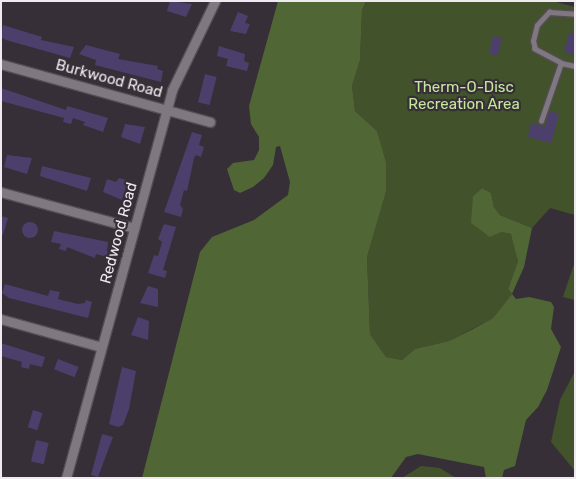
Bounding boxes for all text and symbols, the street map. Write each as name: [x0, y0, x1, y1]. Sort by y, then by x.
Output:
street label: Burkwood Road: [54, 56, 164, 102]
park label: Therm-O-Disc Recreation Area: [408, 78, 520, 113]
street label: Redwood Road: [97, 180, 141, 286]

